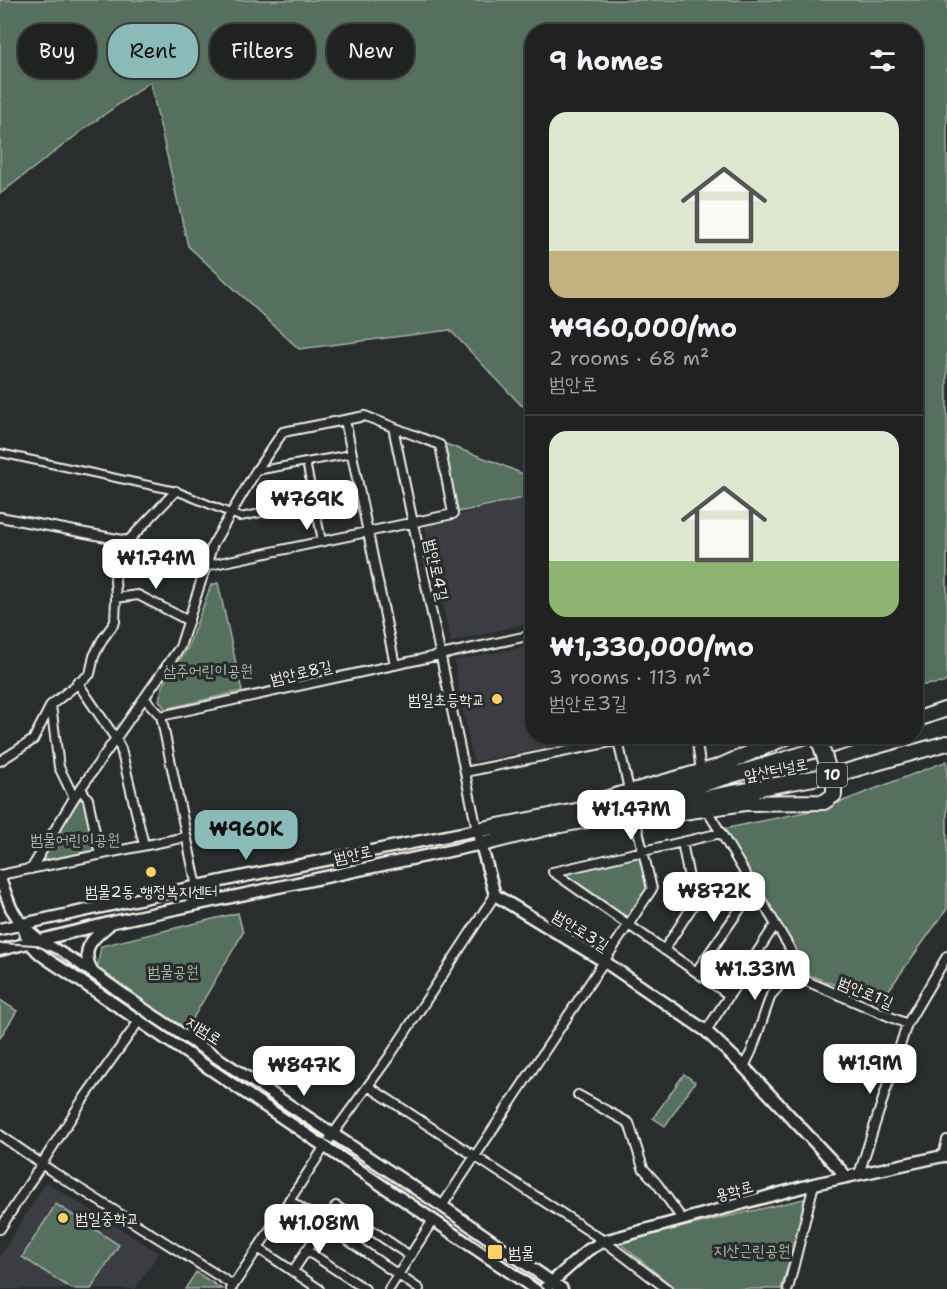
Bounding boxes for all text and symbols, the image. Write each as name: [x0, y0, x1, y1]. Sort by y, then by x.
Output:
chip: Buy: [18, 24, 96, 78]
chip: Rent: [108, 24, 198, 78]
chip: Filters: [210, 24, 315, 78]
chip: New: [327, 24, 414, 78]
text: 9 homes: [549, 43, 663, 78]
icon: filters: [866, 44, 899, 77]
icon: home: [670, 151, 778, 259]
text: ₩960,000/mo: [549, 310, 737, 345]
text: 2 rooms · 68 m²: [549, 345, 709, 371]
text: 범안로: [549, 371, 597, 397]
icon: home: [670, 470, 778, 578]
pin: ₩769K: [265, 480, 349, 531]
text: ₩769K: [270, 486, 344, 512]
street label: 범안로4길: [420, 537, 453, 603]
pin: ₩1.74M: [107, 539, 205, 590]
text: ₩1.74M: [116, 545, 196, 571]
text: ₩1,330,000/mo: [549, 629, 754, 664]
street label: 범안로8길: [268, 655, 334, 690]
park label: 삼주어린이공원: [163, 660, 253, 681]
text: 3 rooms · 113 m²: [549, 664, 711, 690]
place label: 범일초등학교: [408, 689, 485, 710]
text: 범안로3길: [549, 690, 627, 716]
marker: 범일초등학교: [490, 692, 504, 706]
street label: 앞산터널로: [742, 753, 810, 786]
road number: 10: [817, 763, 847, 787]
pin: ₩1.47M: [582, 790, 680, 841]
text: ₩1.47M: [591, 796, 671, 822]
pin: ₩960K: [204, 810, 288, 861]
text: ₩960K: [209, 816, 283, 842]
park label: 범물어린이공원: [30, 829, 120, 850]
street label: 범안로: [332, 840, 374, 869]
marker: 범물2동 행정복지센터: [144, 865, 158, 879]
pin: ₩872K: [672, 872, 756, 923]
text: ₩872K: [677, 878, 751, 904]
place label: 범물2동 행정복지센터: [85, 881, 217, 902]
street label: 범안로3길: [549, 905, 613, 956]
pin: ₩1.33M: [706, 950, 804, 1001]
text: ₩1.33M: [715, 956, 795, 982]
park label: 범물공원: [147, 961, 199, 982]
street label: 범안로1길: [835, 971, 897, 1014]
street label: 지범로: [182, 1011, 226, 1050]
pin: ₩1.9M: [828, 1044, 912, 1095]
pin: ₩847K: [262, 1046, 346, 1097]
text: ₩1.9M: [837, 1050, 903, 1076]
text: ₩847K: [267, 1052, 341, 1078]
street label: 용학로: [713, 1175, 756, 1206]
pin: ₩1.08M: [270, 1204, 368, 1255]
place label: 범일중학교: [75, 1208, 139, 1229]
text: ₩1.08M: [278, 1210, 360, 1236]
marker: 범일중학교: [56, 1211, 70, 1225]
park label: 지산근린공원: [713, 1240, 791, 1261]
place label: 범물: [508, 1242, 534, 1263]
marker: 범물: [486, 1243, 504, 1261]

